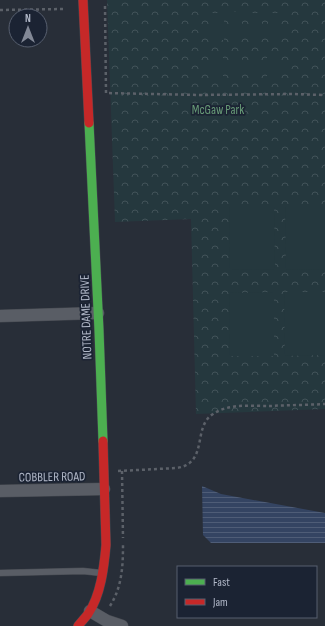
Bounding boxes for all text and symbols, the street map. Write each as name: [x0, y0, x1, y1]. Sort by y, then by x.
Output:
north arrow: [8, 8, 48, 48]
text: N: [25, 12, 31, 25]
park label: McGaw Park: [192, 102, 244, 118]
street label: NOTRE DAME DRIVE: [77, 274, 95, 360]
street label: COBBLER ROAD: [19, 468, 85, 486]
legend: [177, 566, 317, 618]
text: Fast: [213, 575, 230, 590]
text: Jam: [212, 595, 228, 610]

